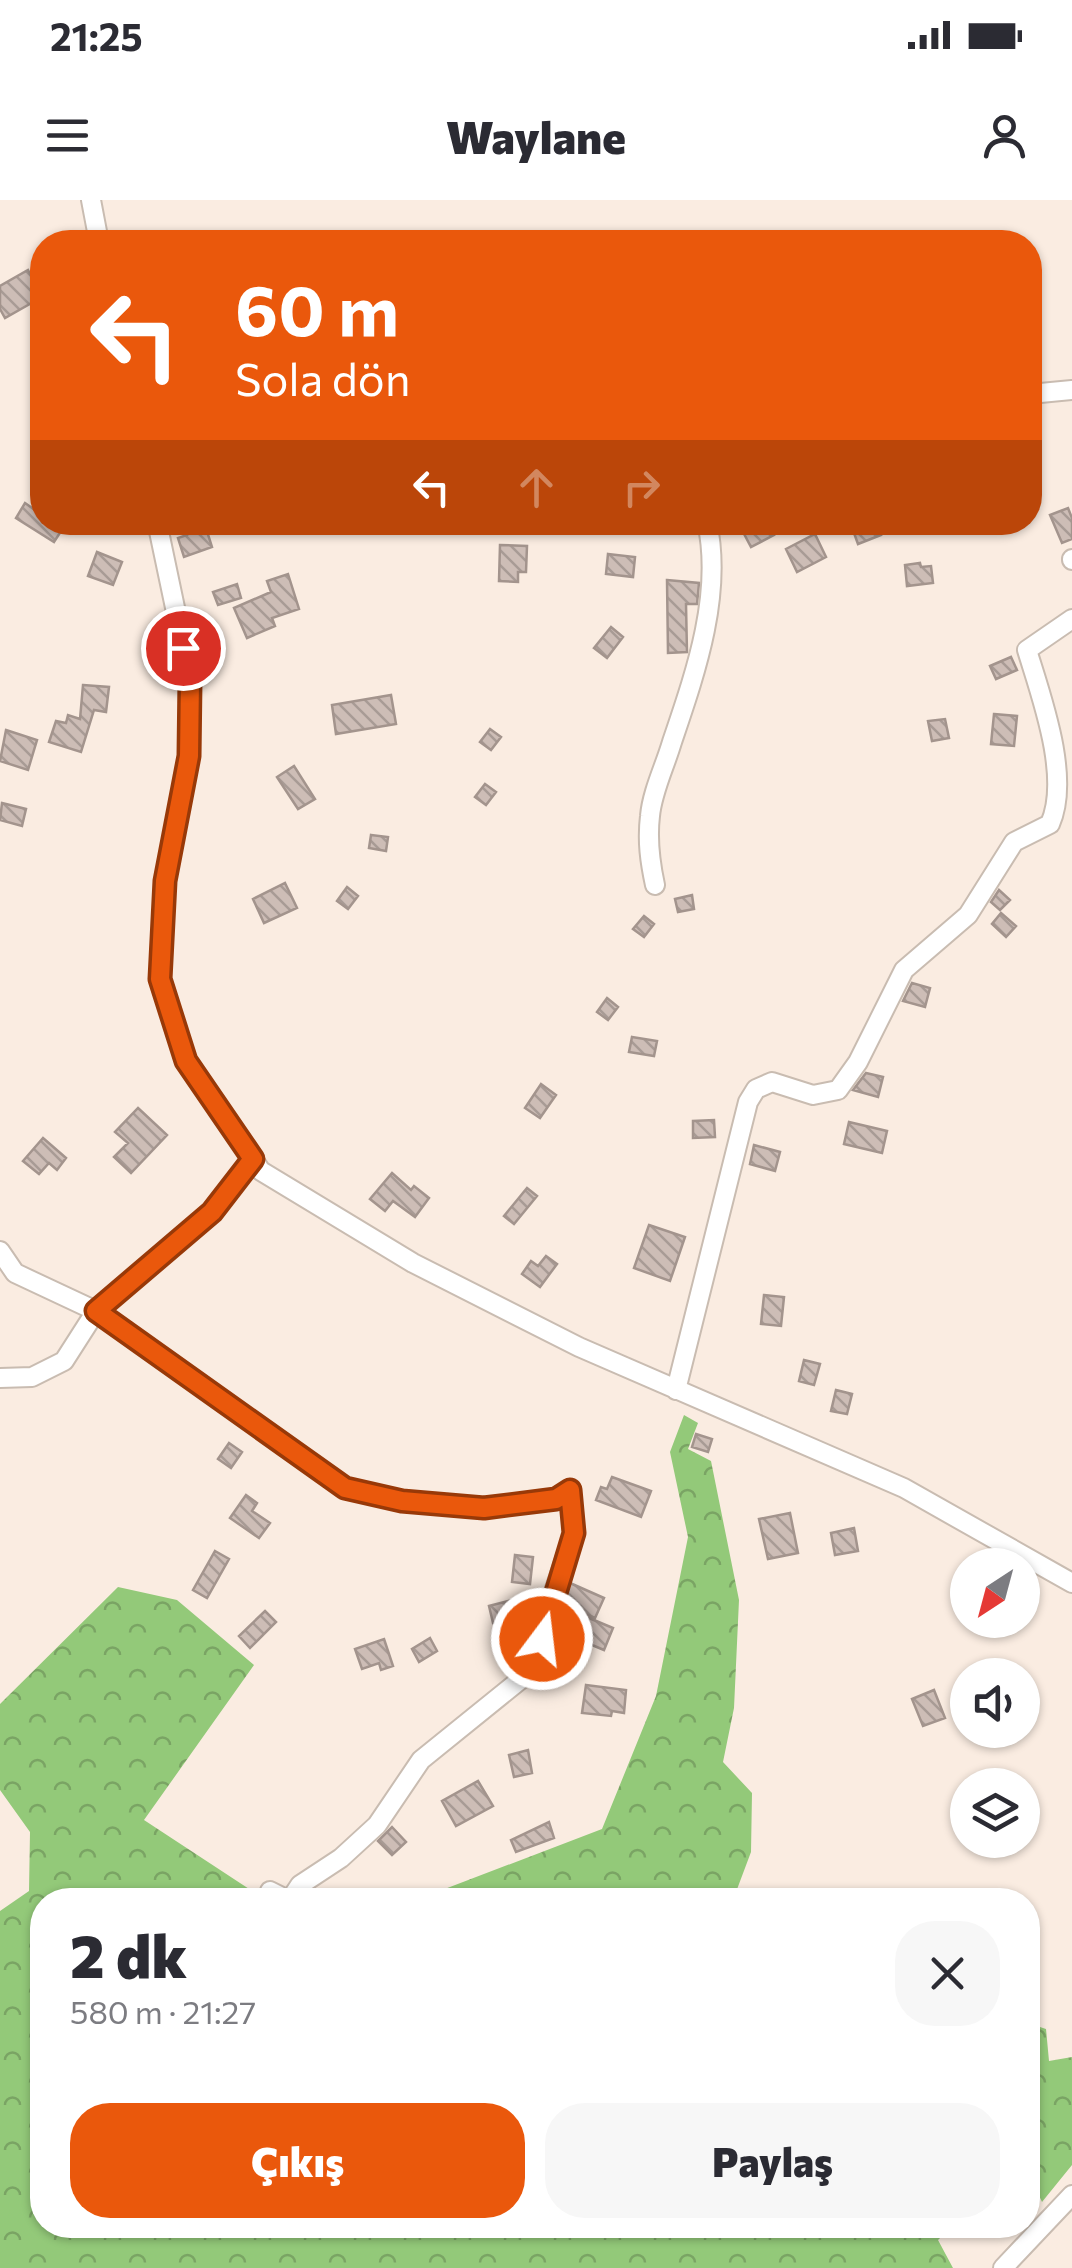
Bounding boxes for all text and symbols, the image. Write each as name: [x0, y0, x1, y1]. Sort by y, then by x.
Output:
text: 21:25: [50, 12, 143, 59]
icon: menu: [40, 108, 95, 163]
text: Waylane: [446, 108, 626, 163]
icon: person: [977, 108, 1032, 163]
text: 60 m: [235, 265, 399, 350]
icon: left: [70, 270, 200, 400]
text: Sola dön: [235, 350, 411, 405]
icon: left: [404, 460, 459, 515]
icon: ahead: [509, 460, 564, 515]
icon: right: [614, 460, 669, 515]
pin: [141, 606, 226, 691]
icon: arrive: [156, 621, 211, 676]
north arrow: [950, 1548, 1040, 1638]
map controls: [950, 1548, 1040, 1858]
position arrow: [490, 1587, 594, 1691]
button: sound: [950, 1658, 1040, 1748]
button: layers: [950, 1768, 1040, 1858]
text: 2 dk: [70, 1917, 187, 1990]
button: close: [895, 1921, 1000, 2026]
text: 580 m · 21:27: [70, 1991, 256, 2031]
button: Çıkış: [70, 2103, 525, 2218]
button: Paylaş: [545, 2103, 1000, 2218]

